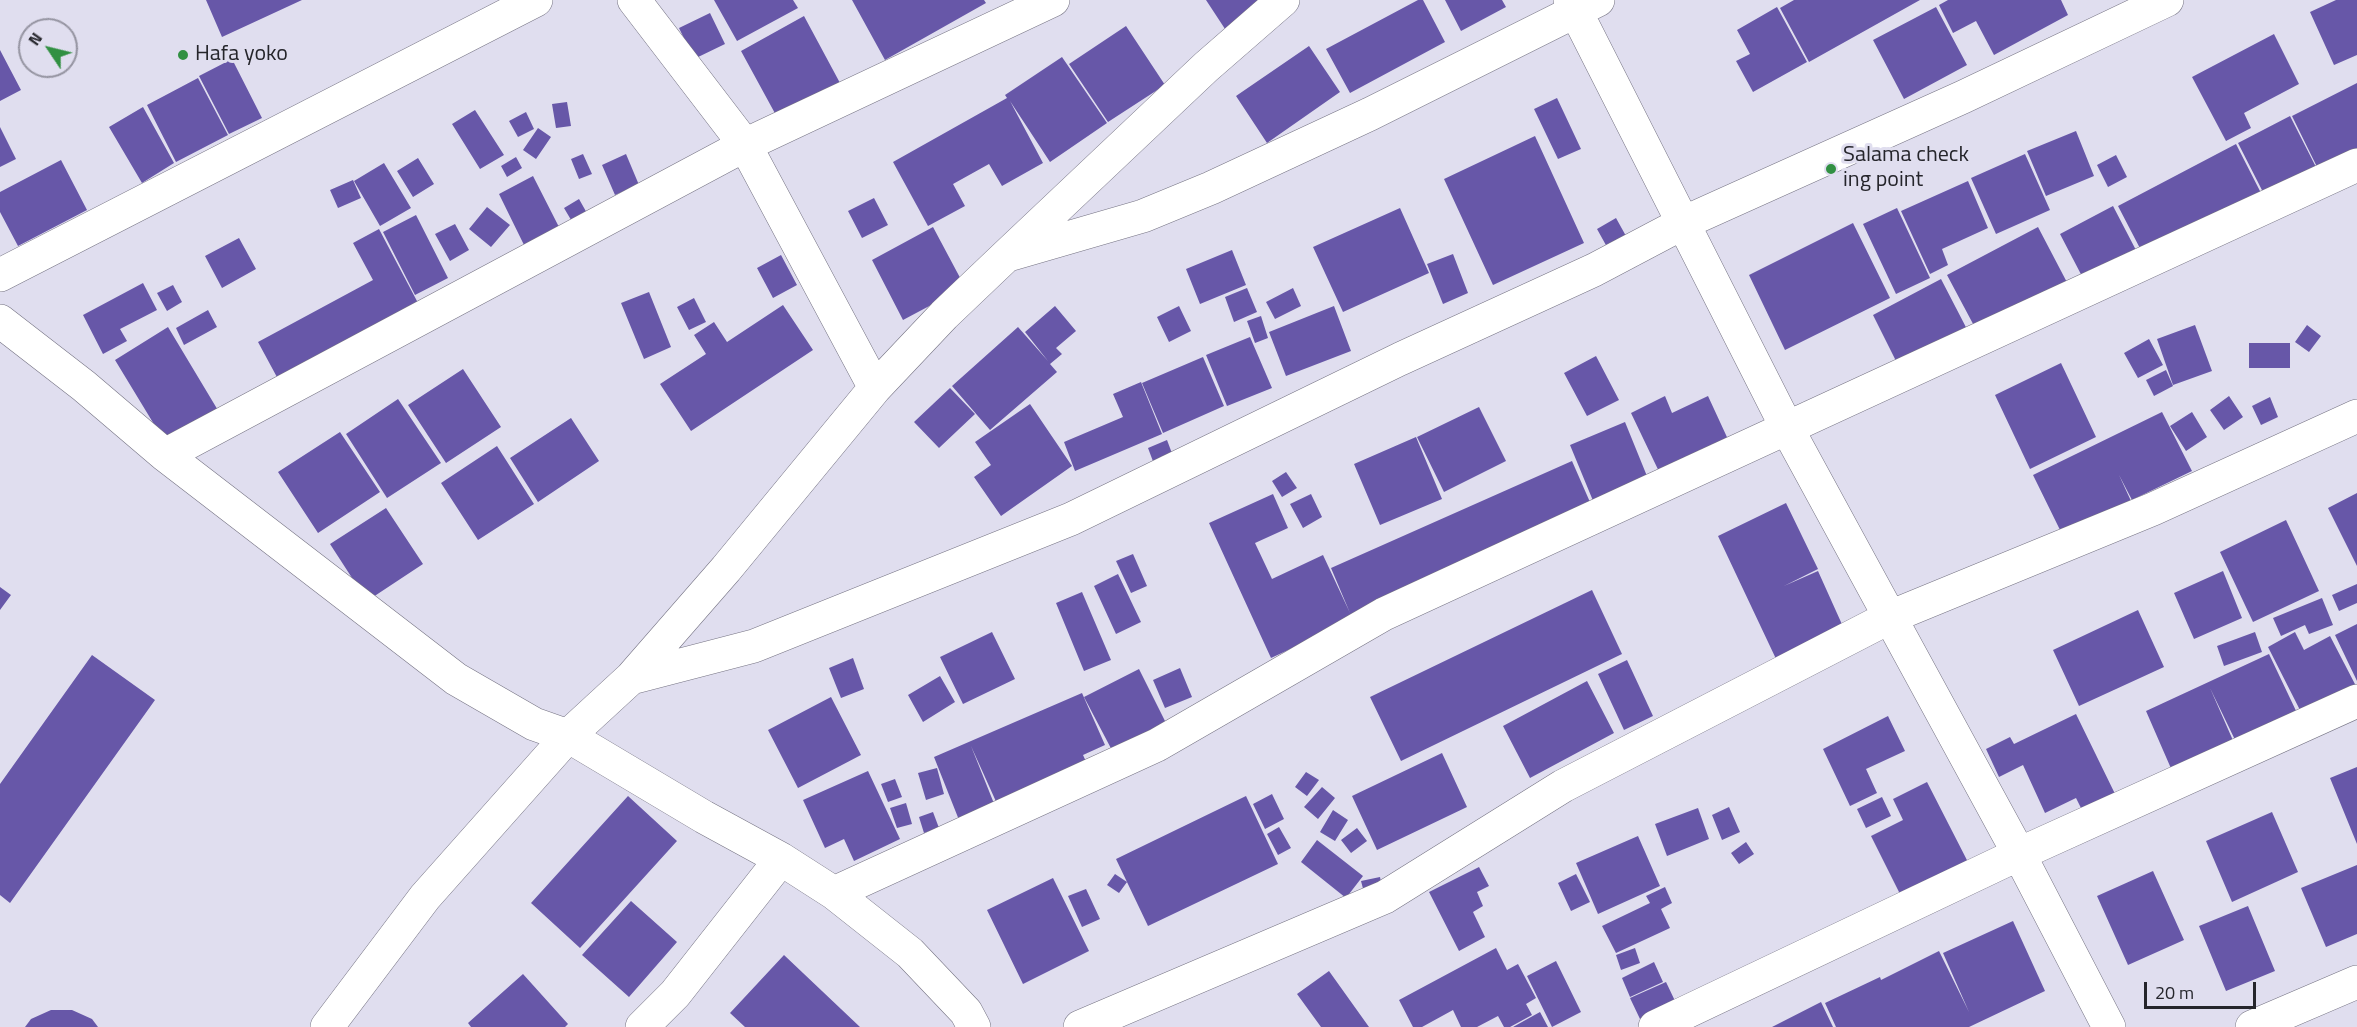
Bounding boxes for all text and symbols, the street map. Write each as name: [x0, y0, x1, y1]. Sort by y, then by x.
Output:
north arrow: [18, 18, 78, 78]
text: N: [22, 27, 48, 50]
place label: Hafa yoko: [195, 42, 288, 68]
marker: Hafa yoko: [176, 48, 190, 62]
place label: Salama check ing point: [1843, 143, 1969, 194]
marker: Salama check ing point: [1824, 162, 1838, 176]
scale bar: [2147, 970, 2260, 1008]
text: 20 m: [2155, 979, 2194, 1006]

